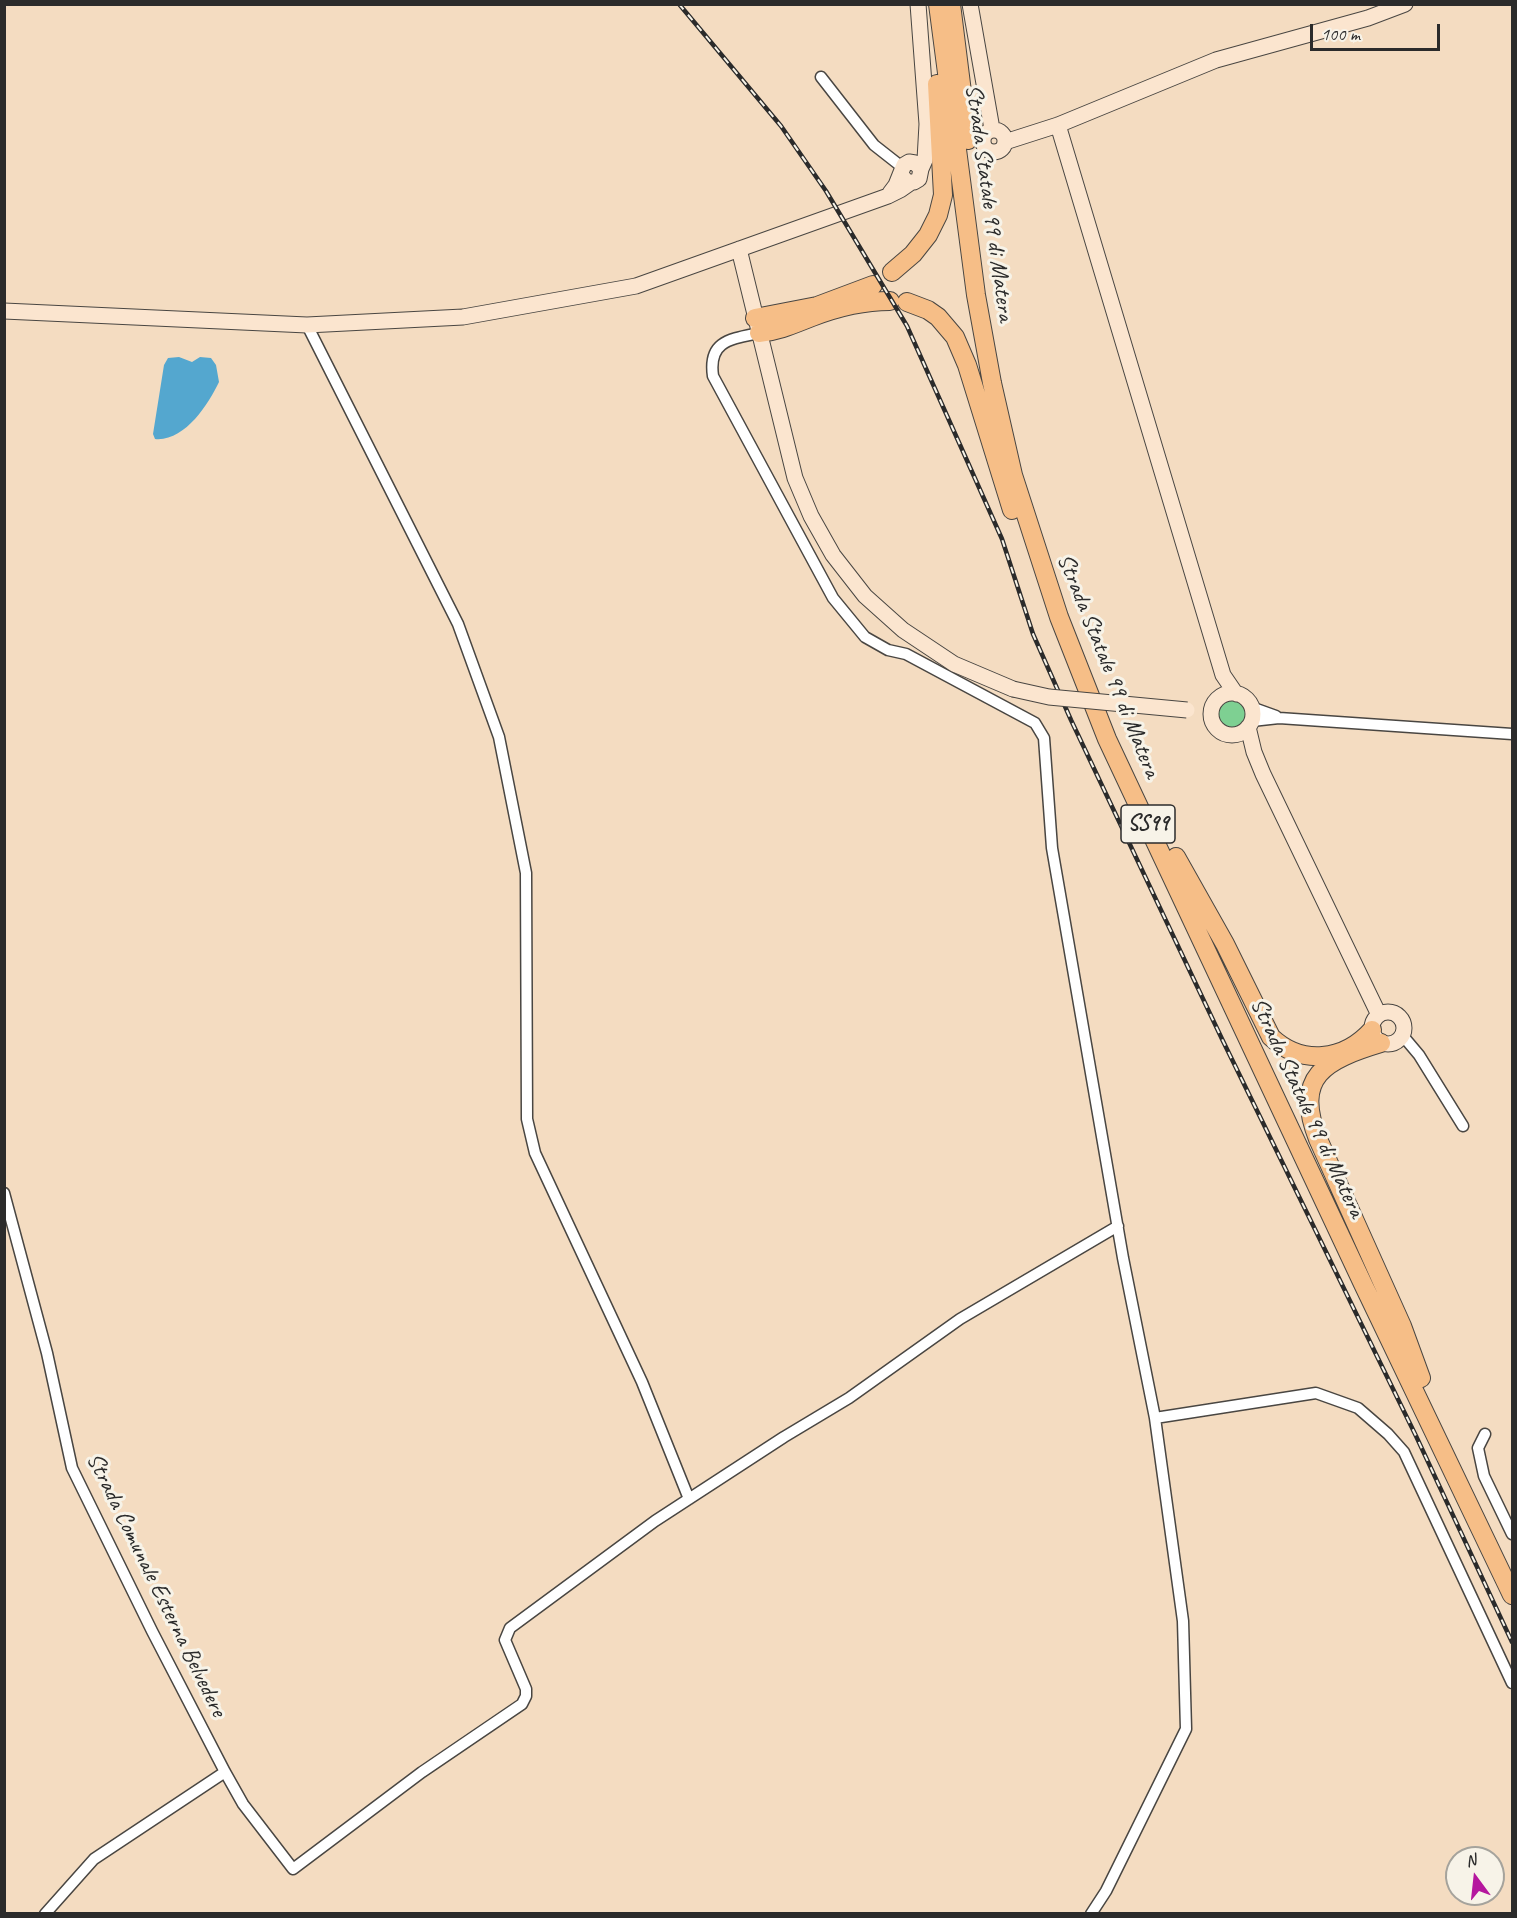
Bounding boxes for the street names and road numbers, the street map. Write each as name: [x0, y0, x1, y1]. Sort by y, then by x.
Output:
street label: Strada Statale 99 di Matera: [958, 83, 1020, 323]
street label: Strada Statale 99 di Matera: [1050, 550, 1166, 782]
road number: SS99: [1121, 805, 1175, 843]
street label: Strada Statale 99 di Matera: [1243, 994, 1371, 1222]
street label: Strada Comunale Esterna Belvedere: [79, 1448, 233, 1722]

